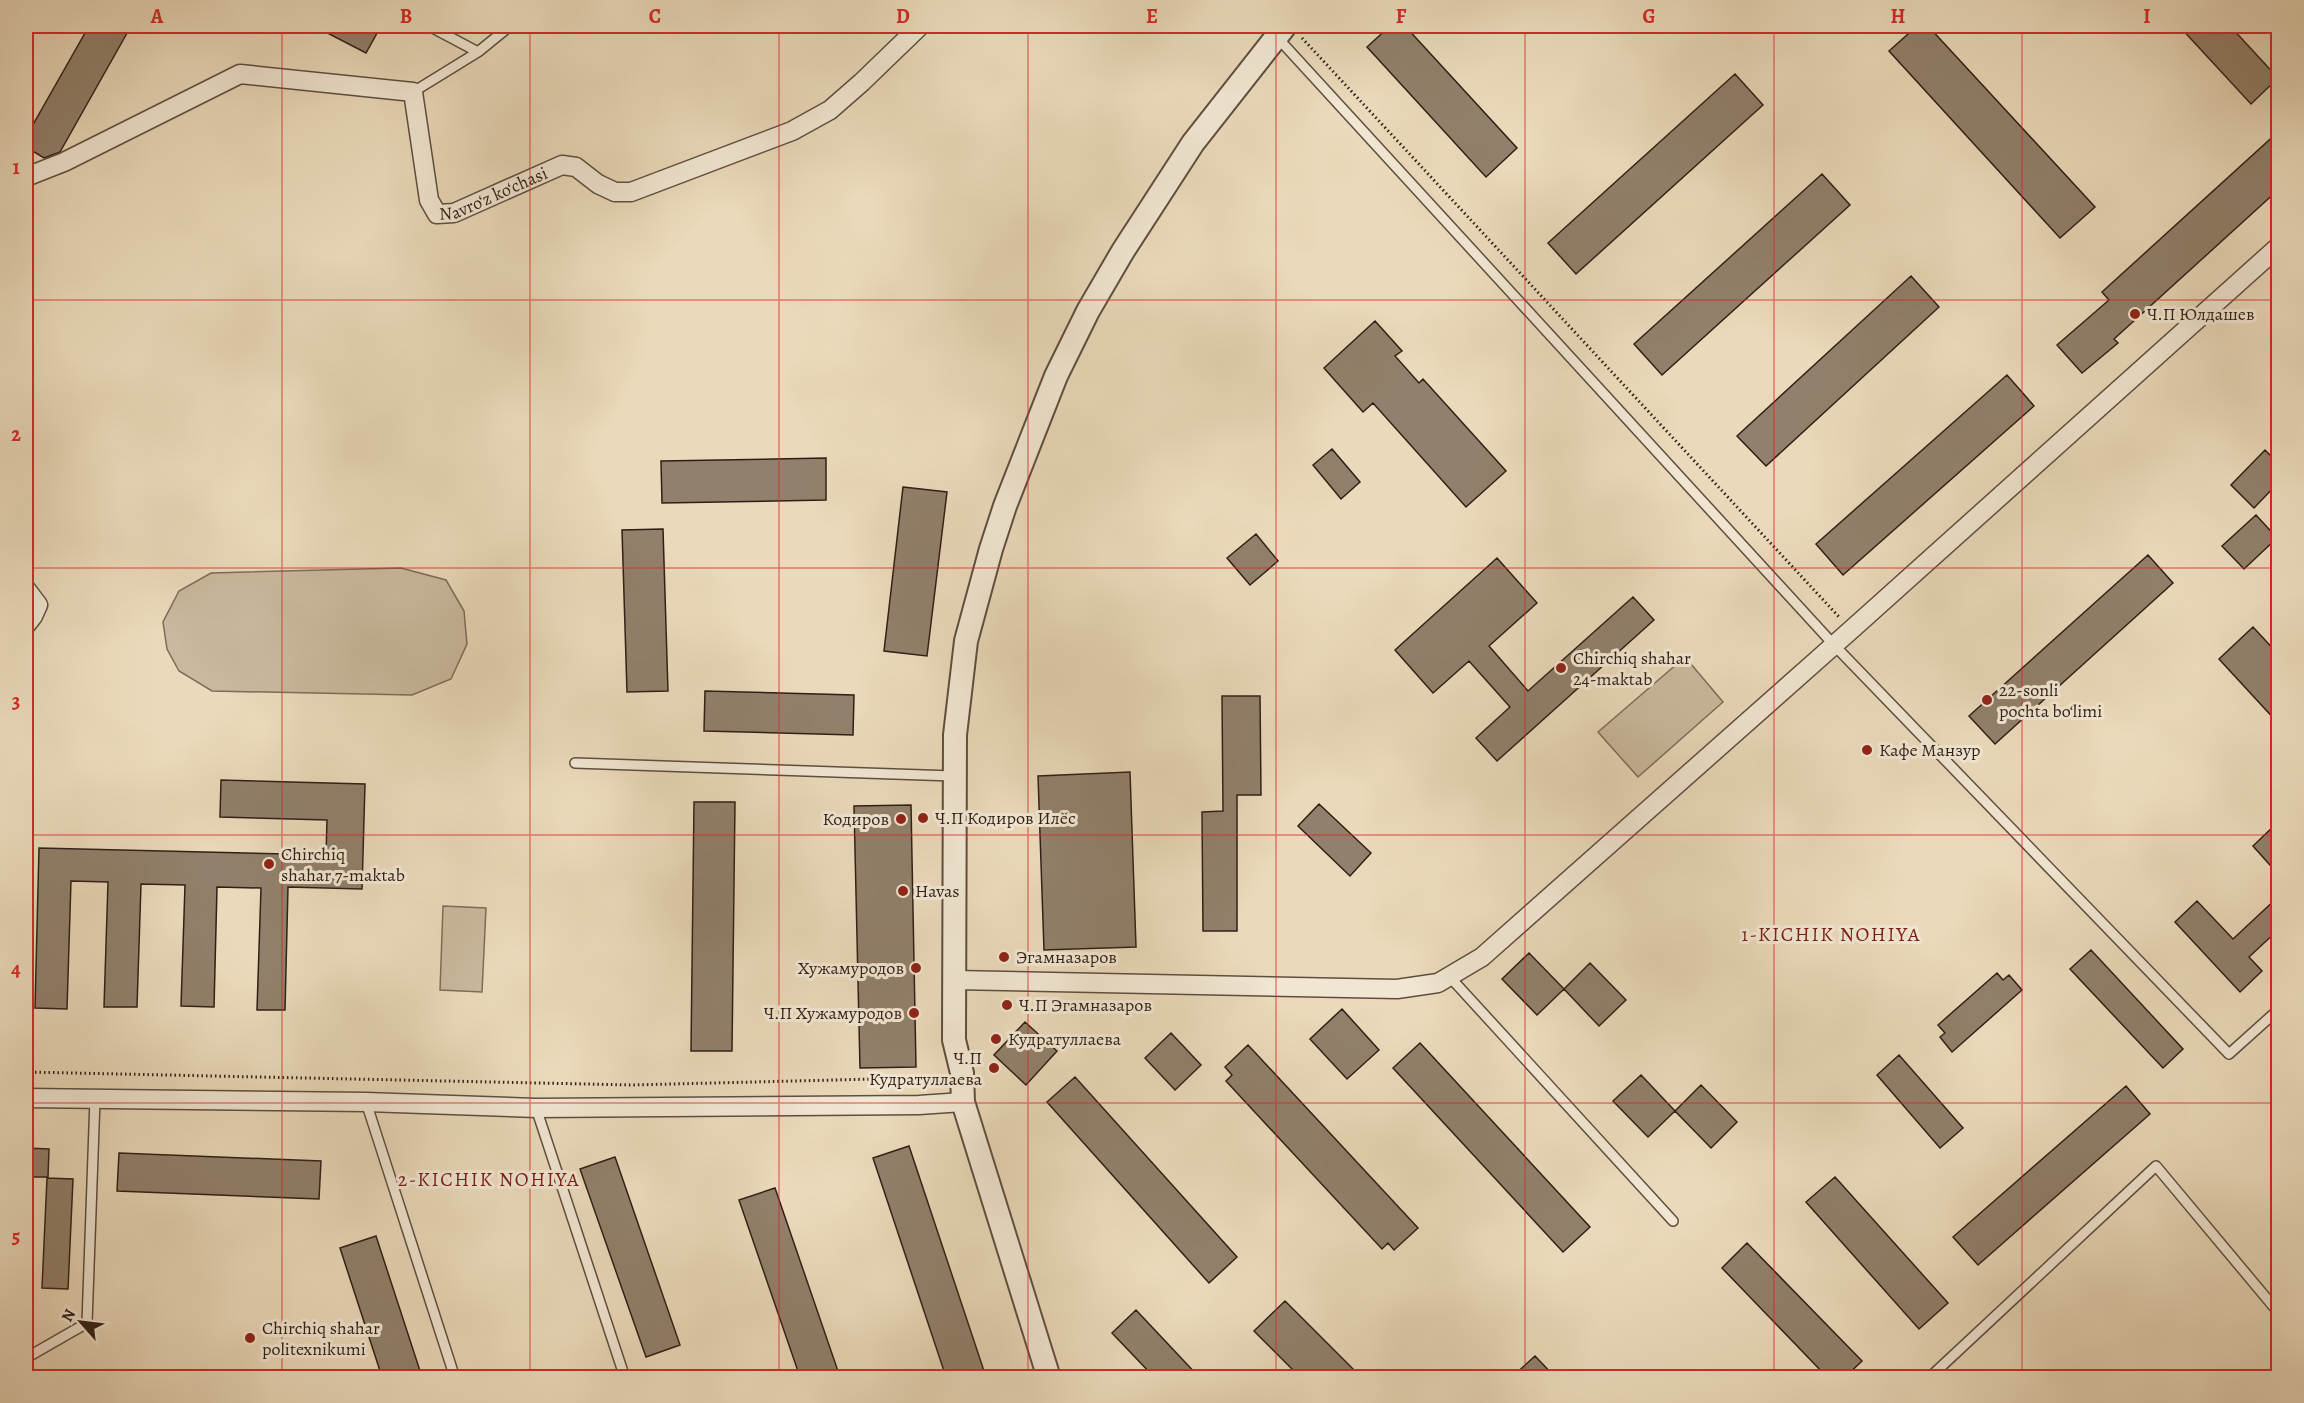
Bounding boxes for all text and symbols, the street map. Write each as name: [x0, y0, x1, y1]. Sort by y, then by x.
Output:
text: A: [150, 3, 164, 30]
text: B: [400, 3, 412, 30]
text: C: [649, 3, 661, 30]
text: D: [896, 3, 910, 30]
text: E: [1146, 3, 1158, 30]
text: F: [1396, 3, 1407, 30]
text: G: [1642, 3, 1656, 30]
text: H: [1891, 3, 1906, 30]
text: I: [2143, 3, 2151, 30]
text: 1: [12, 154, 20, 181]
street label: Navro‘z ko‘chasi: [438, 161, 551, 226]
place label: Ч.П Юлдашев: [2147, 302, 2255, 326]
marker: Ч.П Юлдашев: [2128, 307, 2142, 321]
text: 2: [11, 421, 21, 448]
place label: Chirchiq shahar 24-maktab: [1573, 646, 1691, 691]
marker: Chirchiq shahar 24-maktab: [1554, 661, 1568, 675]
place label: 22-sonli pochta bo‘limi: [1999, 678, 2102, 723]
text: 3: [12, 688, 20, 715]
marker: 22-sonli pochta bo‘limi: [1980, 693, 1994, 707]
place label: Кафе Манзур: [1879, 738, 1981, 762]
marker: Кафе Манзур: [1860, 743, 1874, 757]
place label: Ч.П Кодиров Илёс: [935, 806, 1076, 830]
place label: Кодиров: [822, 807, 889, 831]
marker: Ч.П Кодиров Илёс: [916, 811, 930, 825]
marker: Кодиров: [894, 812, 908, 826]
place label: Chirchiq shahar 7-maktab: [281, 842, 405, 887]
marker: Chirchiq shahar 7-maktab: [262, 857, 276, 871]
place label: Havas: [915, 879, 960, 903]
marker: Havas: [896, 884, 910, 898]
district label: 1-KICHIK NOHIYA: [1741, 921, 1921, 948]
place label: Эгамназаров: [1016, 945, 1117, 969]
marker: Эгамназаров: [997, 950, 1011, 964]
text: 4: [11, 956, 21, 983]
place label: Хужамуродов: [798, 956, 904, 980]
marker: Хужамуродов: [909, 961, 923, 975]
place label: Ч.П Эгамназаров: [1019, 993, 1152, 1017]
marker: Ч.П Эгамназаров: [1000, 998, 1014, 1012]
place label: Ч.П Хужамуродов: [764, 1001, 902, 1025]
marker: Ч.П Хужамуродов: [907, 1006, 921, 1020]
place label: Кудратуллаева: [1008, 1027, 1122, 1051]
marker: Кудратуллаева: [989, 1032, 1003, 1046]
place label: Ч.П Кудратуллаева: [869, 1046, 983, 1091]
marker: Ч.П Кудратуллаева: [987, 1061, 1001, 1075]
district label: 2-KICHIK NOHIYA: [398, 1166, 580, 1193]
text: 5: [12, 1223, 20, 1250]
north arrow: [51, 1292, 111, 1352]
text: N: [56, 1305, 81, 1326]
place label: Chirchiq shahar politexnikumi: [262, 1316, 380, 1361]
marker: Chirchiq shahar politexnikumi: [243, 1331, 257, 1345]

